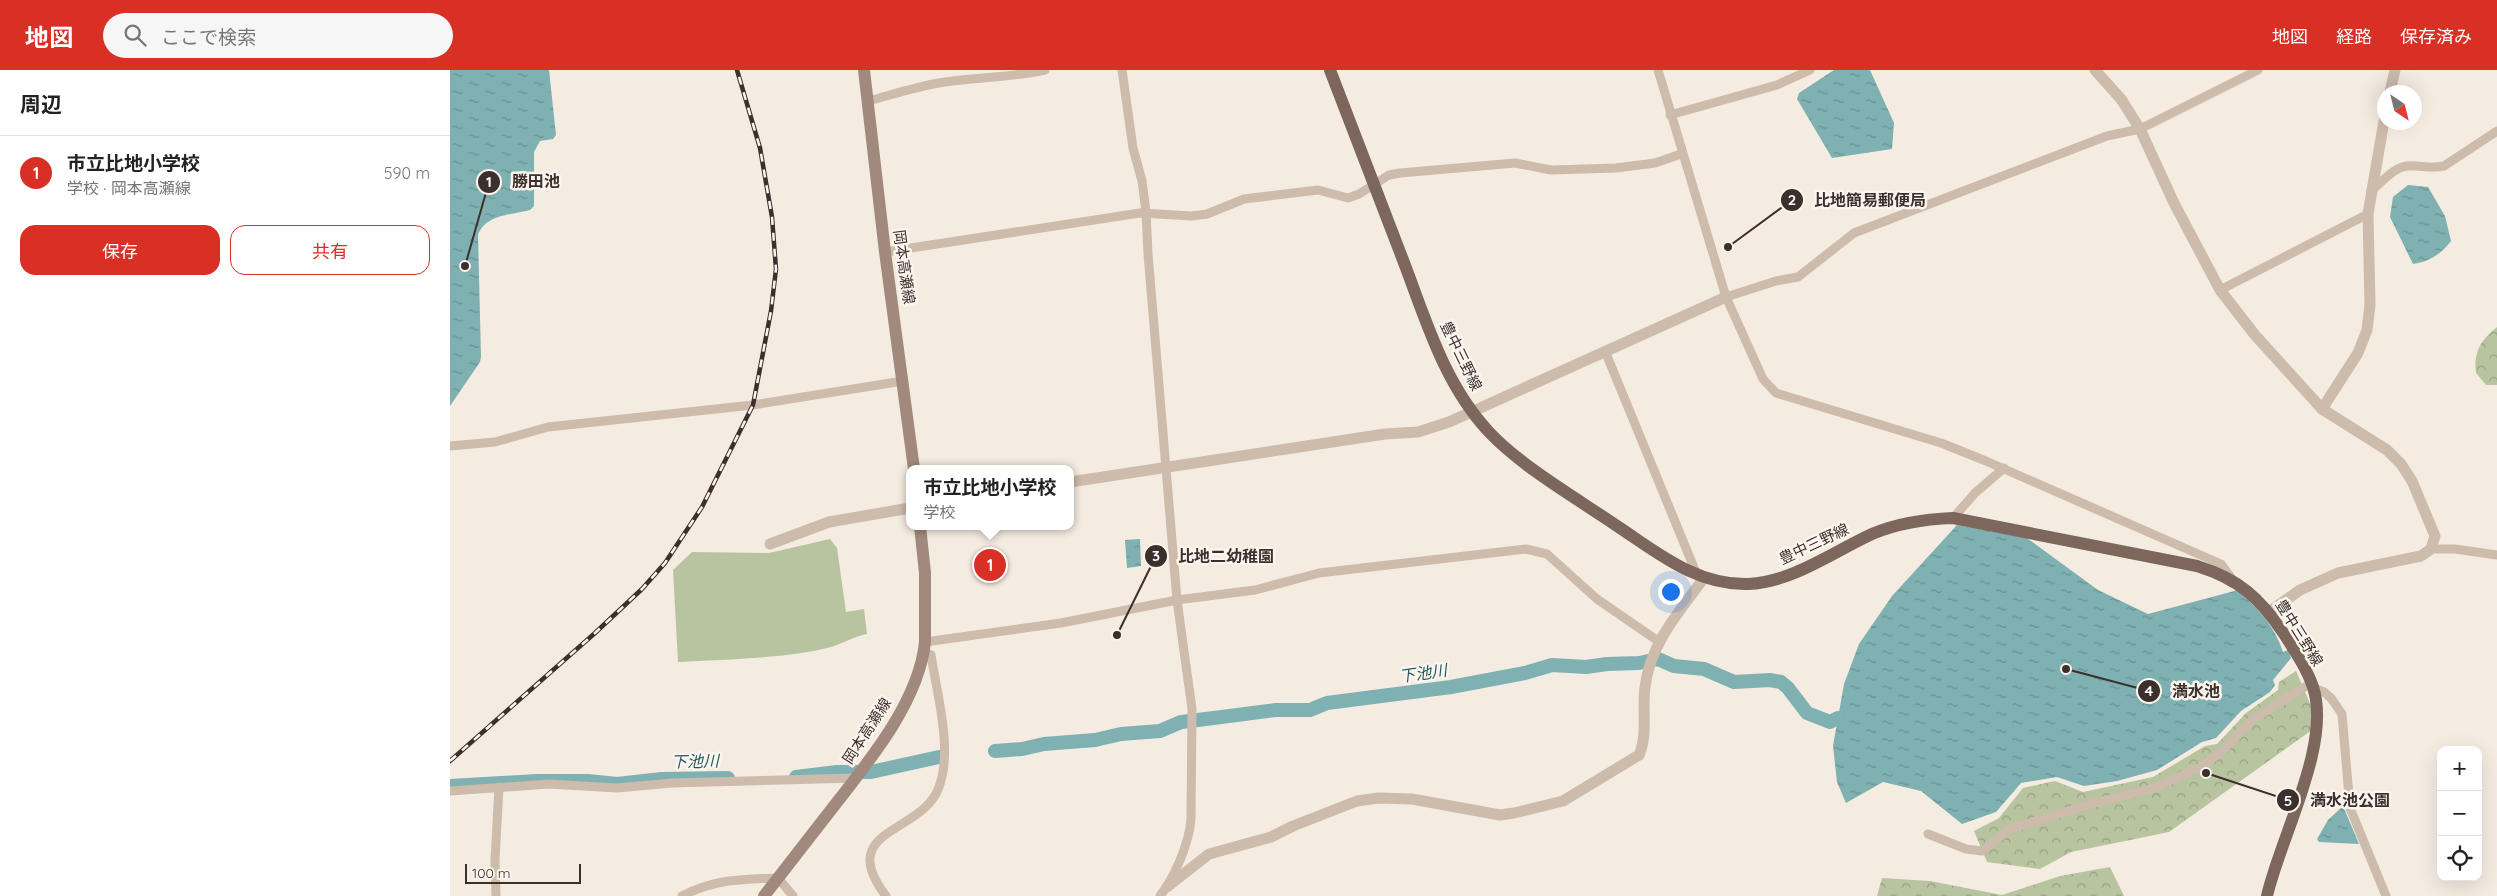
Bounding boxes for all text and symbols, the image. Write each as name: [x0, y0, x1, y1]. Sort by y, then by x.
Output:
search box: [103, 13, 453, 58]
icon: search: [121, 21, 149, 49]
text: 地図: [25, 22, 73, 52]
text: ここで検索: [161, 25, 256, 49]
text: 地図: [2272, 25, 2308, 48]
text: 経路: [2336, 25, 2372, 48]
text: 保存済み: [2400, 25, 2472, 48]
north arrow: [2377, 85, 2422, 130]
text: 周辺: [20, 91, 62, 117]
text: 市立比地小学校: [67, 151, 200, 175]
text: 1: [33, 163, 39, 183]
text: 590 m: [384, 163, 430, 183]
callout: 勝田池: [477, 166, 570, 197]
text: 勝田池: [512, 171, 560, 191]
text: 1: [486, 172, 492, 191]
text: 学校 · 岡本高瀬線: [67, 178, 191, 198]
callout: 比地簡易郵便局: [1779, 185, 1936, 216]
text: 2: [1788, 190, 1796, 209]
text: 比地簡易郵便局: [1814, 190, 1926, 210]
button: 保存: [20, 225, 220, 275]
button: 共有: [230, 225, 430, 275]
street label: 岡本高瀬線: [890, 228, 919, 305]
street label: 豊中三野線: [1436, 318, 1486, 394]
popup: [906, 465, 1074, 530]
text: 市立比地小学校: [923, 475, 1057, 499]
text: 学校: [923, 502, 956, 522]
street label: 豊中三野線: [1776, 519, 1852, 568]
callout: 比地二幼稚園: [1143, 540, 1284, 571]
pin: 1: [974, 546, 1006, 584]
text: 3: [1152, 546, 1160, 565]
text: 比地二幼稚園: [1178, 546, 1274, 566]
your location: [1658, 579, 1684, 605]
street label: 豊中三野線: [2271, 596, 2327, 670]
water label: 下池川: [1398, 659, 1450, 686]
callout: 満水池: [2137, 676, 2230, 707]
text: 4: [2145, 681, 2154, 700]
text: 満水池: [2172, 681, 2220, 701]
street label: 岡本高瀬線: [838, 694, 895, 767]
map controls: [2437, 746, 2482, 881]
button: +: [2437, 746, 2482, 791]
water label: 下池川: [671, 751, 721, 771]
callout: 満水池公園: [2275, 785, 2400, 816]
text: 満水池公園: [2310, 790, 2390, 810]
text: 5: [2284, 791, 2292, 810]
button: −: [2437, 791, 2482, 836]
button: locate: [2437, 836, 2482, 881]
scale bar: [465, 861, 581, 884]
text: 100 m: [472, 864, 510, 882]

